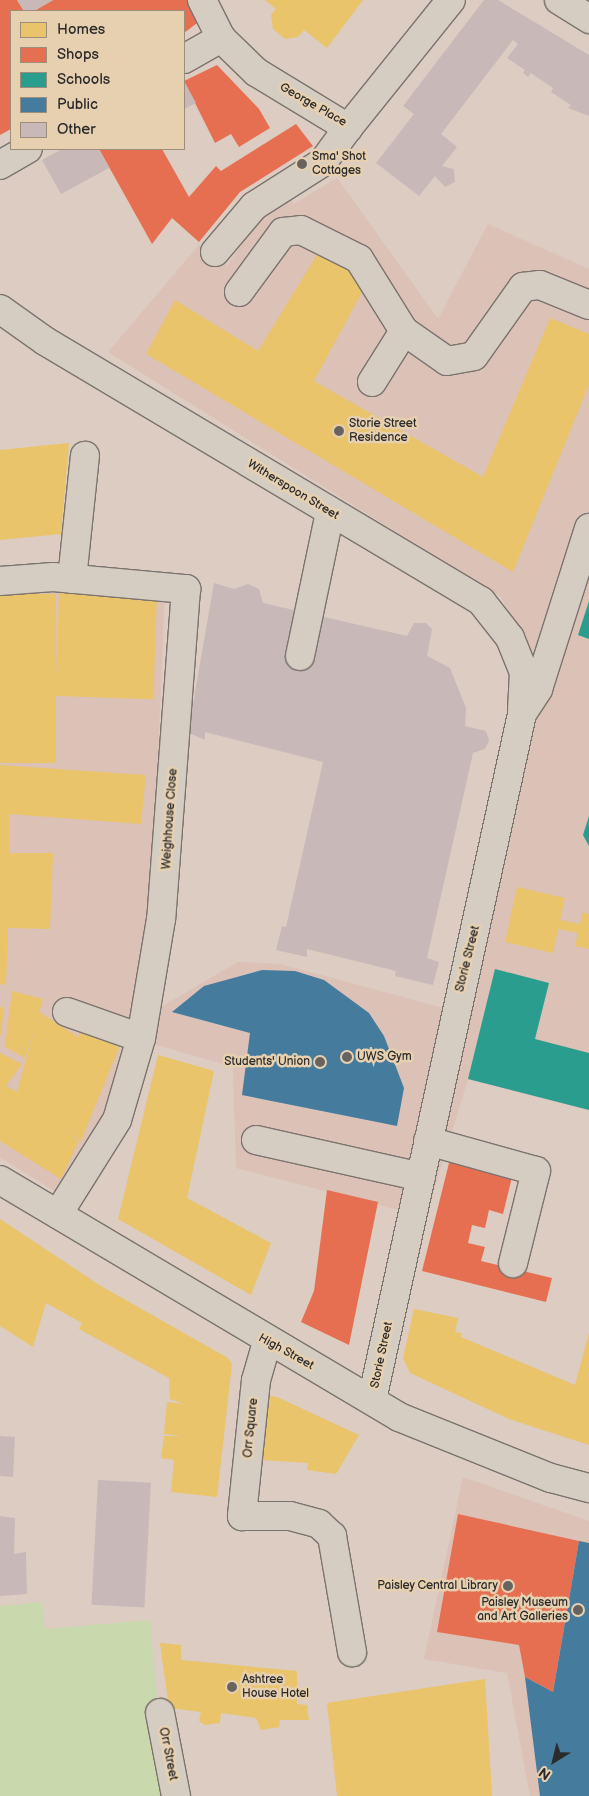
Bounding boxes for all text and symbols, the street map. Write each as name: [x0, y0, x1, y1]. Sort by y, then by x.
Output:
legend: [10, 10, 185, 150]
text: Homes: [57, 20, 105, 39]
text: Shops: [57, 45, 99, 64]
text: Schools: [57, 70, 110, 89]
street label: George Place: [277, 80, 349, 130]
text: Public: [57, 95, 98, 114]
text: Other: [57, 120, 96, 139]
place label: Sma' Shot Cottages: [312, 150, 366, 178]
marker: Sma' Shot Cottages: [296, 158, 308, 170]
place label: Storie Street Residence: [349, 417, 417, 445]
marker: Storie Street Residence: [333, 425, 345, 437]
street label: Witherspoon Street: [245, 457, 341, 523]
street label: Weighhouse Close: [159, 768, 181, 870]
street label: Storie Street: [453, 924, 483, 994]
place label: UWS Gym: [357, 1050, 412, 1064]
marker: UWS Gym: [341, 1051, 353, 1063]
place label: Students' Union: [224, 1055, 310, 1069]
marker: Students' Union: [314, 1056, 326, 1068]
street label: Storie Street: [368, 1320, 396, 1390]
street label: High Street: [256, 1331, 316, 1373]
street label: Orr Square: [241, 1397, 261, 1459]
place label: Paisley Central Library: [377, 1579, 498, 1593]
marker: Paisley Central Library: [502, 1580, 514, 1592]
place label: Paisley Museum and Art Galleries: [477, 1596, 568, 1624]
marker: Paisley Museum and Art Galleries: [572, 1604, 584, 1616]
place label: Ashtree House Hotel: [242, 1673, 309, 1701]
marker: Ashtree House Hotel: [226, 1681, 238, 1693]
street label: Orr Street: [156, 1726, 180, 1782]
north arrow: [529, 1736, 579, 1786]
text: N: [536, 1764, 554, 1784]

